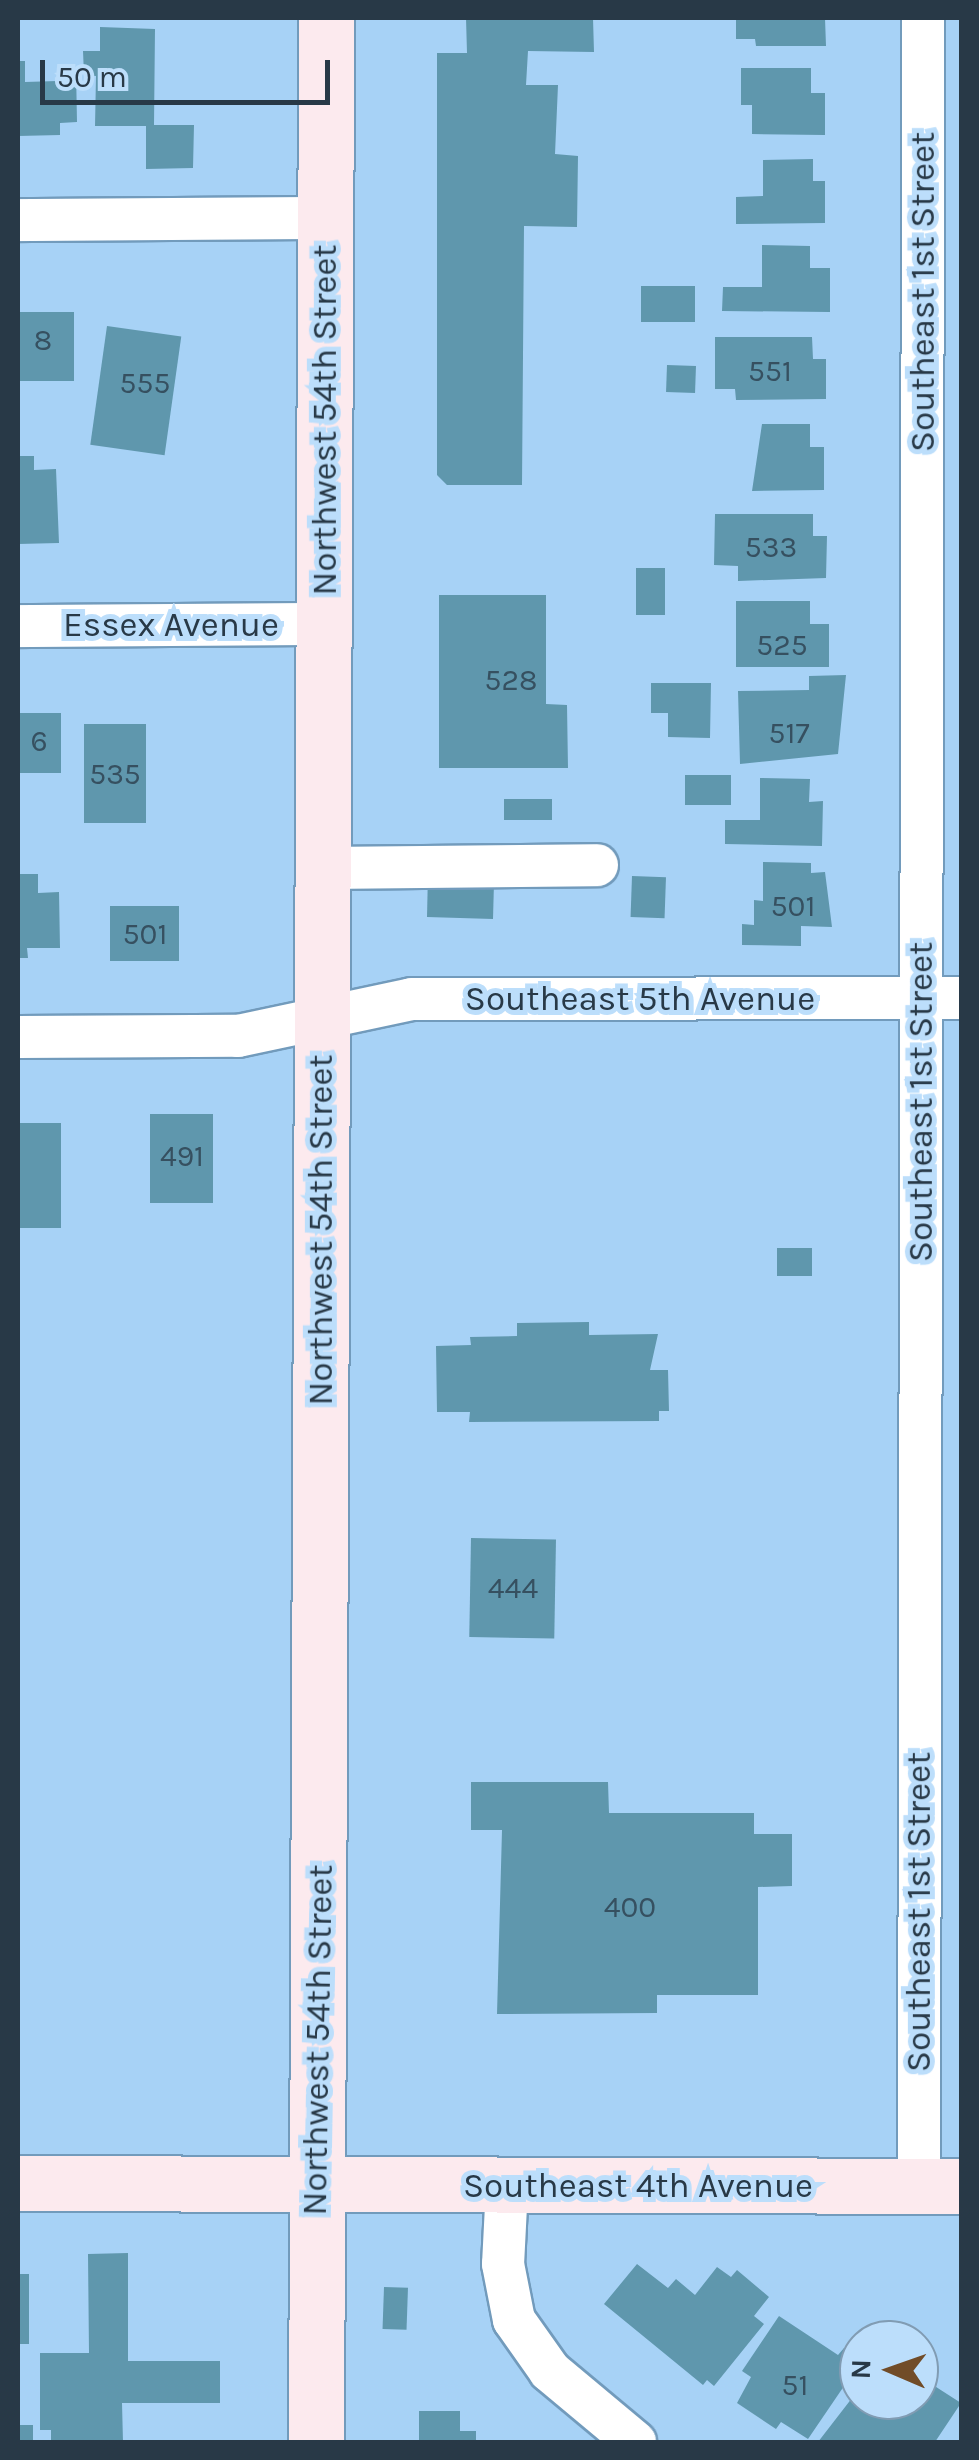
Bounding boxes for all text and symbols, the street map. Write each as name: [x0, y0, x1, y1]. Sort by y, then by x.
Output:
scale bar: [45, 40, 335, 102]
text: 50 m: [57, 59, 127, 95]
street label: Southeast 1st Street: [902, 132, 944, 452]
street label: Northwest 54th Street: [304, 244, 346, 596]
house number: 8: [34, 322, 52, 358]
house number: 551: [748, 353, 792, 389]
house number: 555: [120, 365, 170, 401]
house number: 533: [745, 529, 797, 565]
street label: Essex Avenue: [63, 604, 279, 646]
house number: 525: [756, 627, 808, 663]
house number: 528: [485, 662, 537, 698]
house number: 517: [769, 715, 809, 751]
house number: 6: [30, 723, 48, 759]
house number: 535: [89, 756, 141, 792]
house number: 501: [771, 888, 815, 924]
house number: 501: [123, 916, 167, 952]
street label: Southeast 1st Street: [900, 942, 942, 1262]
street label: Southeast 5th Avenue: [465, 978, 815, 1020]
street label: Northwest 54th Street: [300, 1054, 342, 1406]
house number: 491: [160, 1138, 204, 1174]
house number: 444: [488, 1570, 538, 1606]
street label: Southeast 1st Street: [898, 1752, 940, 2072]
street label: Northwest 54th Street: [294, 1864, 342, 2216]
house number: 400: [604, 1889, 656, 1925]
street label: Southeast 4th Avenue: [463, 2165, 813, 2207]
north arrow: [839, 2320, 939, 2420]
text: N: [844, 2358, 877, 2380]
house number: 51: [782, 2367, 808, 2403]

